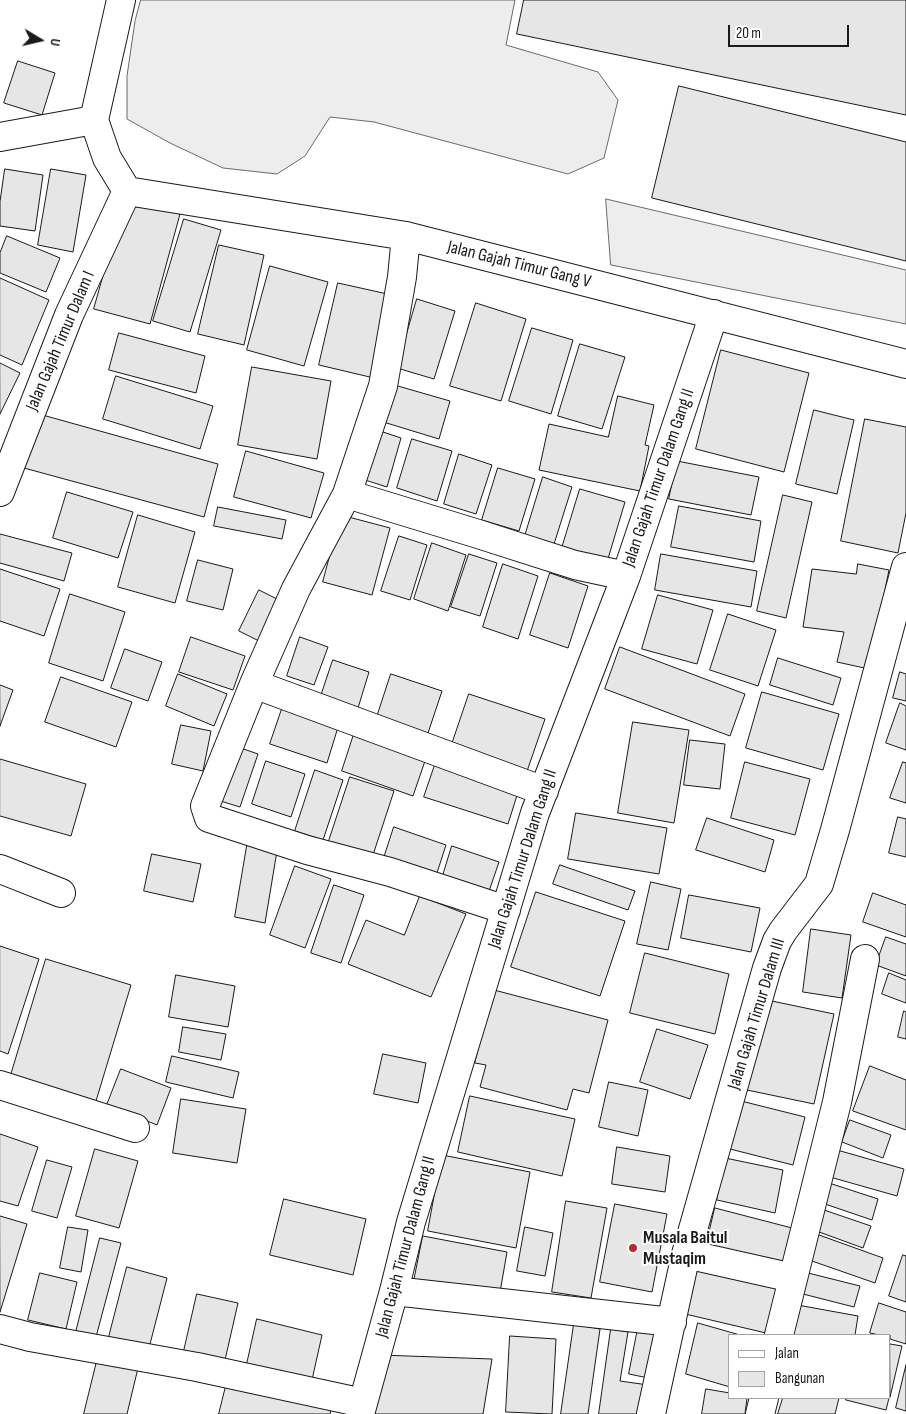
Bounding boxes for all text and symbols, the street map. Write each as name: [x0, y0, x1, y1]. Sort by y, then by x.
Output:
north arrow: [15, 15, 65, 65]
scale bar: [731, 15, 852, 47]
text: 20 m: [736, 24, 761, 43]
text: U: [46, 37, 64, 47]
street label: Jalan Gajah Timur Gang V: [445, 237, 593, 293]
street label: Jalan Gajah Timur Dalam I: [22, 268, 100, 414]
street label: Jalan Gajah Timur Dalam Gang II: [618, 386, 700, 570]
street label: Jalan Gajah Timur Dalam Gang II: [484, 767, 562, 951]
street label: Jalan Gajah Timur Dalam III: [724, 936, 790, 1092]
street label: Jalan Gajah Timur Dalam Gang II: [371, 1154, 441, 1340]
place label: Musala Baitul Mustaqim: [643, 1227, 727, 1270]
marker: Musala Baitul Mustaqim: [627, 1242, 639, 1254]
legend: [728, 1334, 891, 1399]
text: Jalan: [775, 1344, 799, 1363]
text: Bangunan: [775, 1369, 825, 1388]

